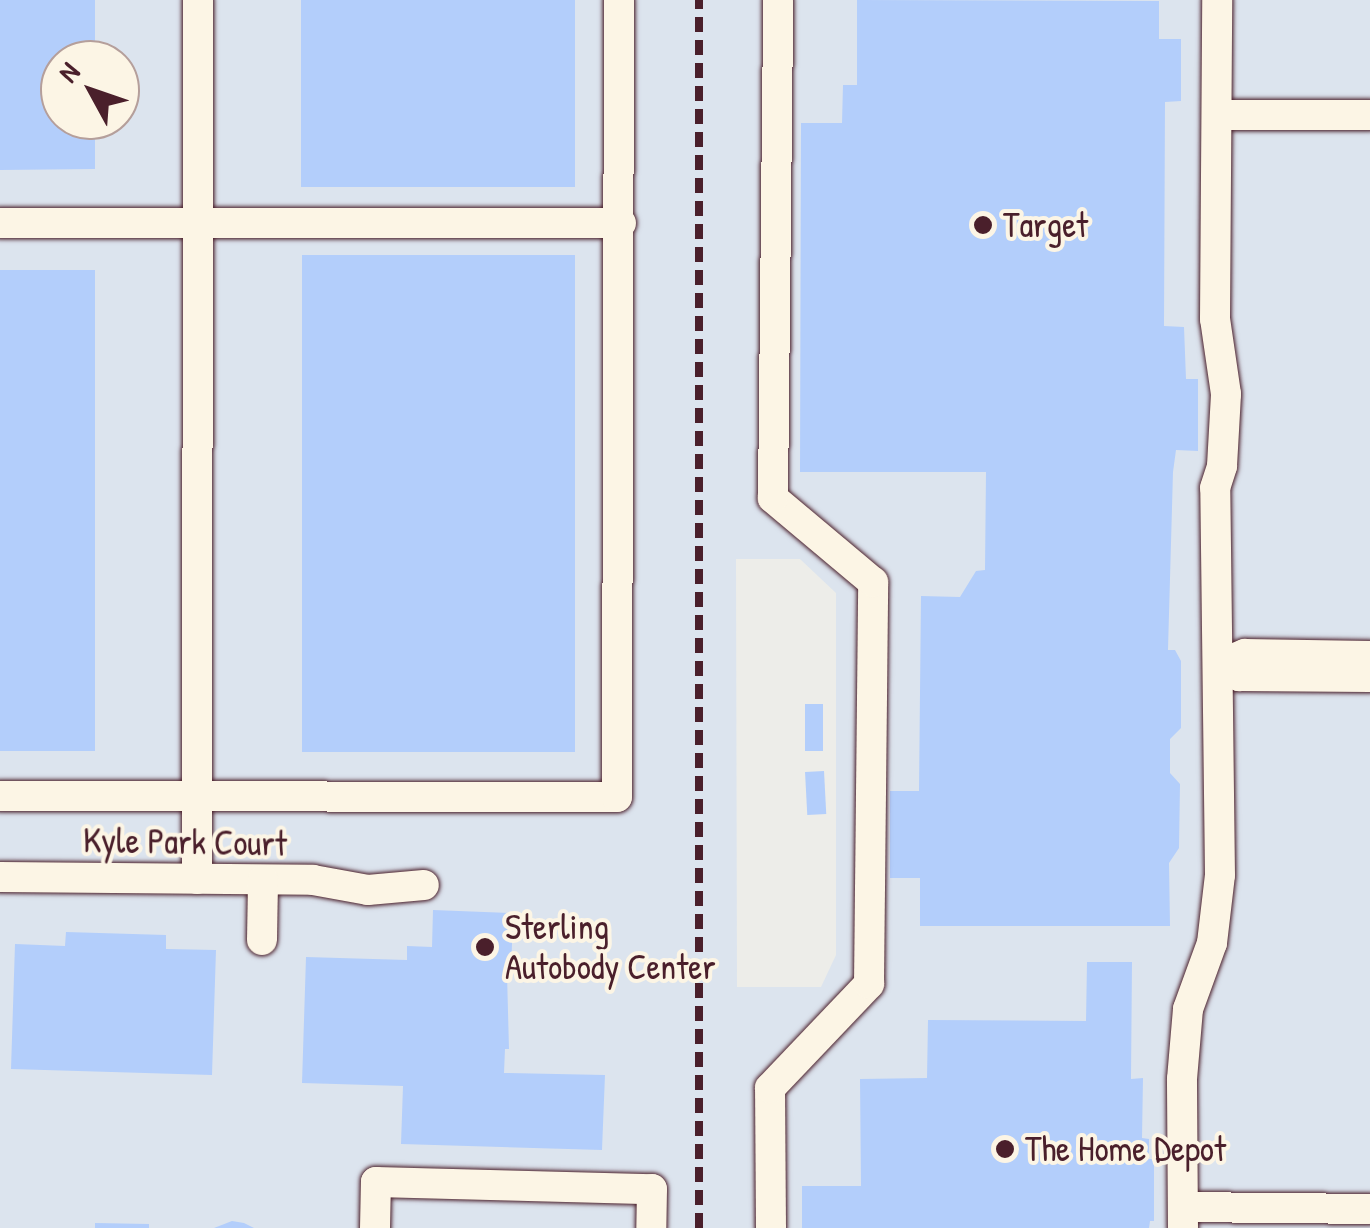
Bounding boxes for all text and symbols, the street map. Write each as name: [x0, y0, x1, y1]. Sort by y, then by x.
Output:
north arrow: [40, 40, 140, 140]
text: N: [49, 54, 88, 90]
place label: Target: [1003, 204, 1088, 246]
marker: Target: [972, 214, 994, 236]
street label: Kyle Park Court: [83, 819, 287, 865]
place label: Sterling Autobody Center: [505, 906, 716, 988]
marker: Sterling Autobody Center: [474, 936, 496, 958]
place label: The Home Depot: [1025, 1128, 1226, 1170]
marker: The Home Depot: [994, 1138, 1016, 1160]

